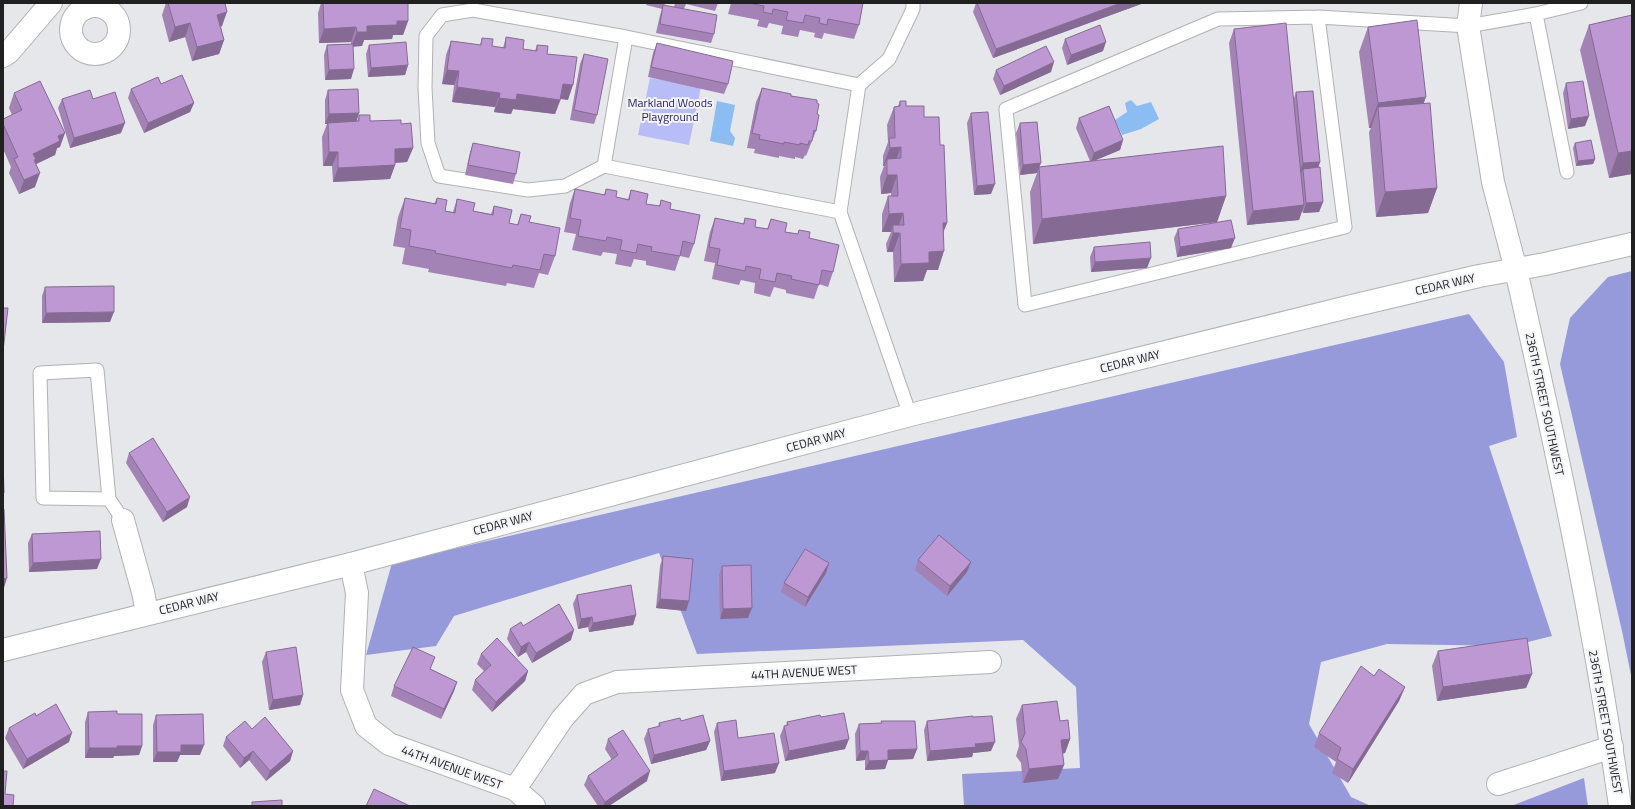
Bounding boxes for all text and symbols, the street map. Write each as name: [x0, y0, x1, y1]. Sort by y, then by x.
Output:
park label: Markland Woods Playground: [627, 93, 713, 126]
street label: CEDAR WAY: [1413, 268, 1478, 300]
street label: 236TH STREET SOUTHWEST: [1521, 330, 1570, 478]
street label: CEDAR WAY: [1098, 344, 1163, 378]
street label: CEDAR WAY: [784, 423, 849, 457]
street label: CEDAR WAY: [471, 506, 536, 540]
street label: CEDAR WAY: [157, 586, 222, 620]
street label: 236TH STREET SOUTHWEST: [1584, 648, 1628, 796]
street label: 44TH AVENUE WEST: [751, 660, 858, 684]
street label: 44TH AVENUE WEST: [399, 740, 506, 794]

